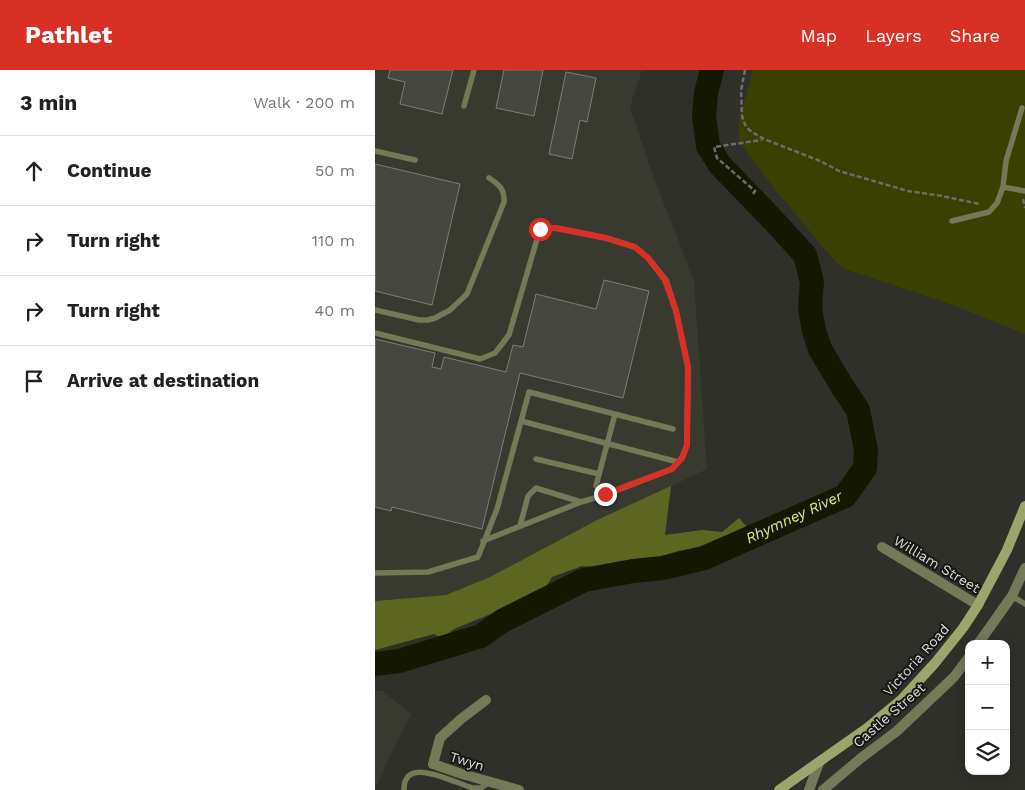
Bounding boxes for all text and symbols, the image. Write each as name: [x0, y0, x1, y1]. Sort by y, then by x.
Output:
text: Pathlet: [25, 21, 112, 49]
text: Map: [800, 25, 837, 46]
text: Layers: [865, 25, 922, 46]
text: Share: [950, 25, 1000, 46]
text: 3 min: [20, 90, 77, 115]
text: Walk · 200 m: [253, 93, 355, 112]
icon: ahead: [20, 157, 48, 185]
text: Continue: [67, 159, 151, 182]
text: 50 m: [315, 161, 355, 180]
route start: [529, 218, 552, 241]
icon: right: [20, 227, 48, 255]
text: Turn right: [67, 229, 160, 252]
text: 110 m: [312, 231, 355, 250]
icon: right: [20, 297, 48, 325]
text: Turn right: [67, 299, 160, 322]
text: 40 m: [315, 301, 355, 320]
icon: arrive: [20, 367, 48, 395]
text: Arrive at destination: [67, 369, 259, 392]
route end: [594, 483, 617, 506]
water label: Rhymney River: [743, 486, 846, 547]
street label: William Street: [891, 532, 983, 596]
street label: Victoria Road: [880, 621, 952, 699]
map controls: [965, 640, 1010, 775]
button: +: [965, 640, 1010, 685]
street label: Castle Street: [850, 679, 928, 751]
button: −: [965, 685, 1010, 730]
button: layers: [965, 730, 1010, 775]
street label: Twyn: [448, 748, 486, 774]

